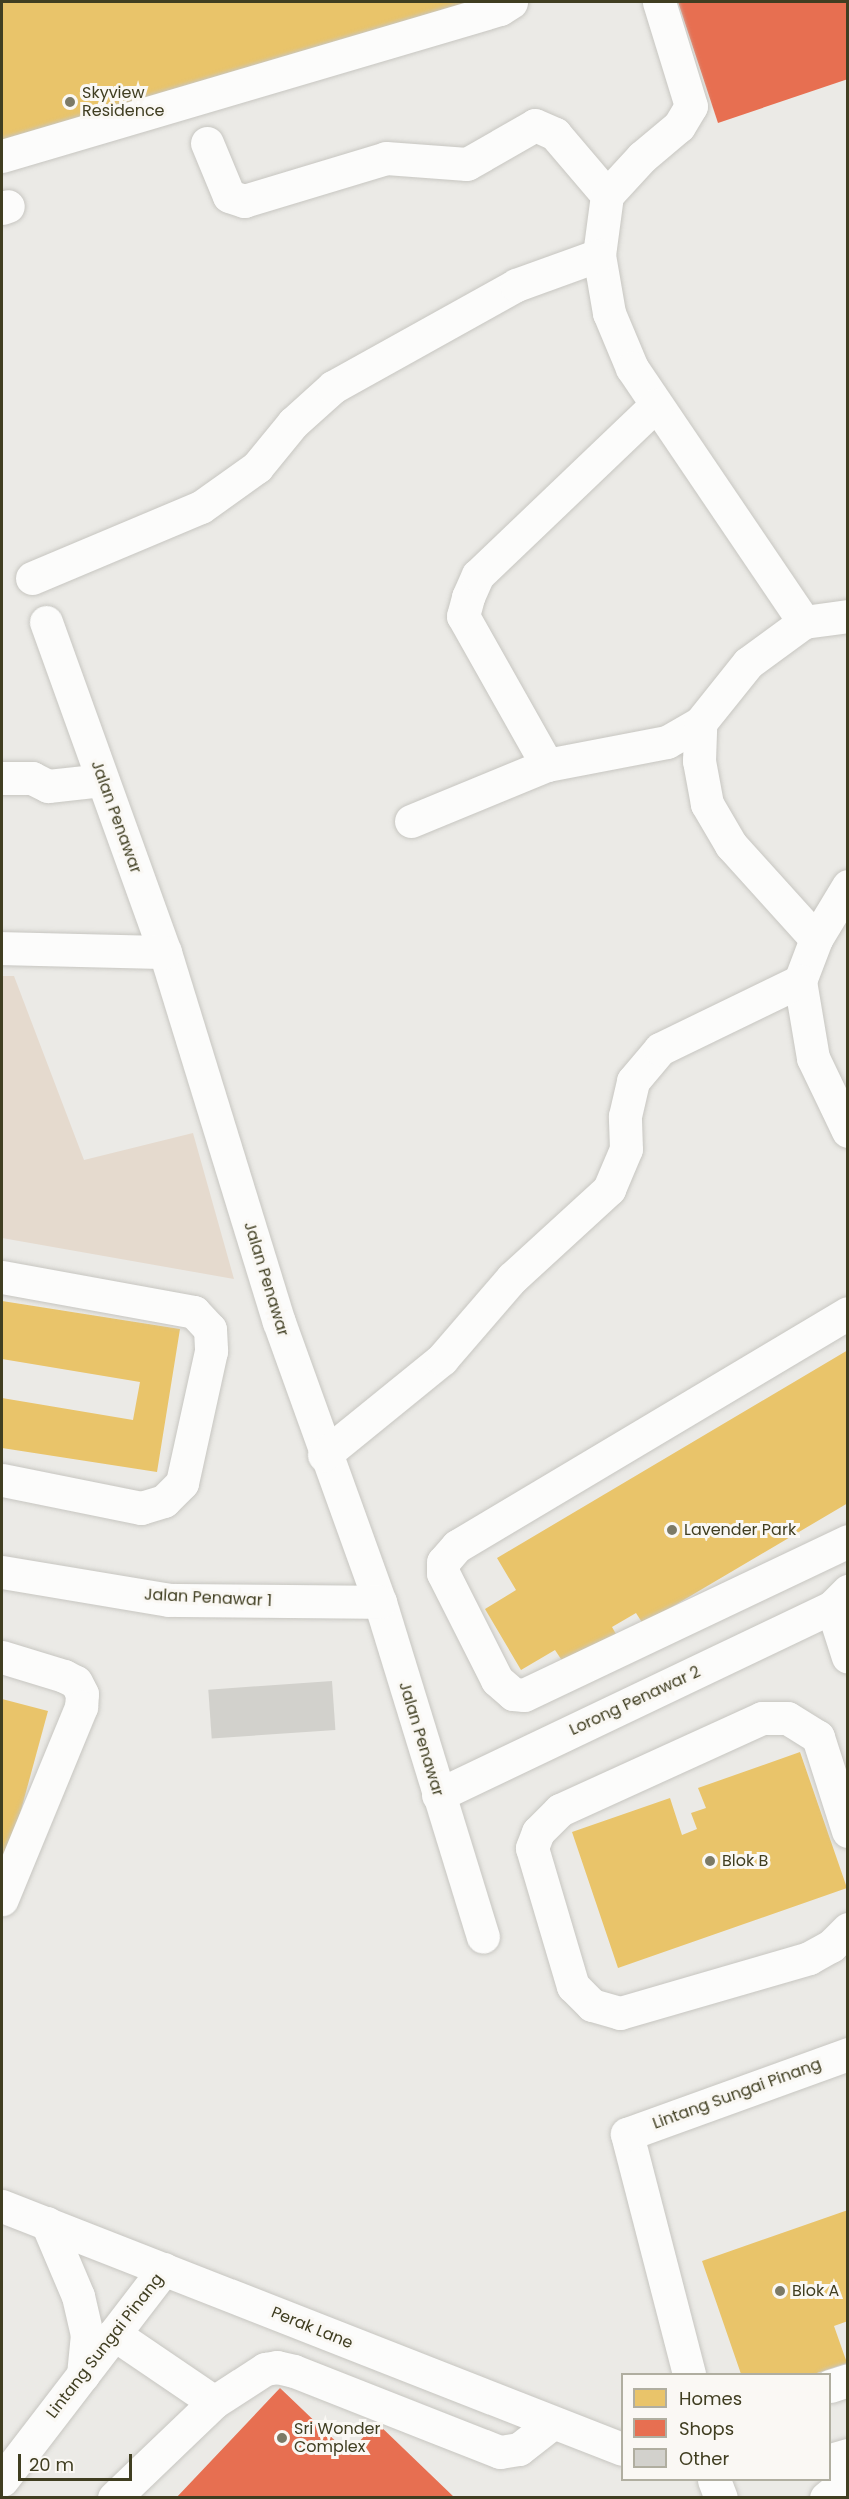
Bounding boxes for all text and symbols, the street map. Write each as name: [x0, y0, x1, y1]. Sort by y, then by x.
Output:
place label: Skyview Residence: [82, 83, 165, 121]
marker: Skyview Residence: [63, 95, 77, 109]
street label: Jalan Penawar: [87, 758, 145, 876]
street label: Jalan Penawar: [239, 1219, 293, 1339]
place label: Lavender Park: [684, 1520, 796, 1540]
marker: Lavender Park: [665, 1523, 679, 1537]
street label: Jalan Penawar 1: [144, 1585, 272, 1611]
street label: Lorong Penawar 2: [566, 1662, 704, 1740]
street label: Jalan Penawar: [394, 1679, 448, 1799]
place label: Blok B: [722, 1851, 768, 1871]
marker: Blok B: [703, 1854, 717, 1868]
street label: Lintang Sungai Pinang: [650, 2055, 824, 2133]
street label: Lintang Sungai Pinang: [43, 2270, 167, 2422]
place label: Blok A: [792, 2281, 839, 2301]
marker: Blok A: [773, 2284, 787, 2298]
street label: Perak Lane: [268, 2303, 356, 2353]
legend: [621, 2373, 831, 2481]
text: Homes: [679, 2386, 742, 2411]
text: Shops: [679, 2416, 734, 2441]
place label: Sri Wonder Complex: [294, 2419, 380, 2457]
marker: Sri Wonder Complex: [275, 2431, 289, 2445]
scale bar: [21, 2442, 135, 2480]
text: Other: [679, 2446, 729, 2471]
text: 20 m: [29, 2452, 74, 2477]

